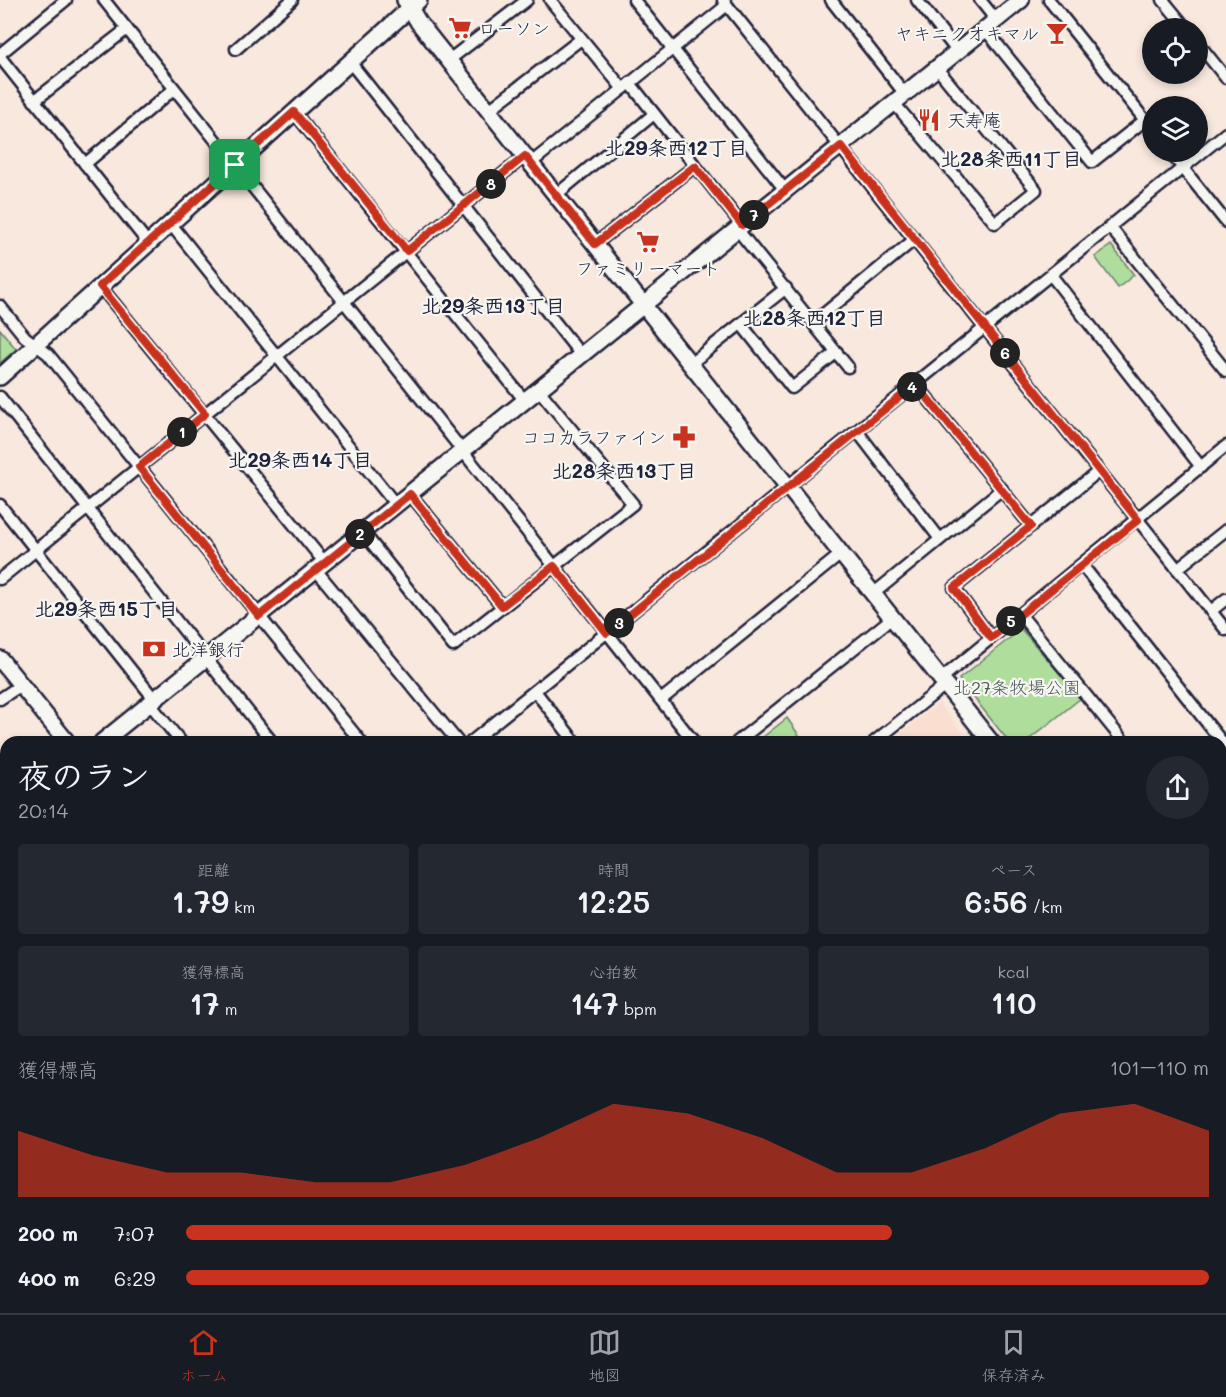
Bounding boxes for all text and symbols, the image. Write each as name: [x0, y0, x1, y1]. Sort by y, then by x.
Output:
supermarket icon: ローソン: [447, 15, 473, 41]
place label: ローソン: [478, 16, 550, 40]
map controls: [1142, 18, 1208, 162]
button: locate: [1142, 18, 1208, 84]
bar icon: ヤキニクオキマル: [1044, 20, 1070, 46]
place label: ヤキニクオキマル: [895, 21, 1039, 45]
button: layers: [1142, 96, 1208, 162]
restaurant icon: 天寿庵: [916, 107, 942, 133]
place label: 天寿庵: [947, 108, 1001, 132]
district label: 北29条西12丁目: [604, 134, 748, 160]
pin: [209, 139, 260, 190]
district label: 北28条西11丁目: [940, 145, 1082, 171]
icon: arrive: [218, 148, 251, 181]
pin: 8: [476, 169, 506, 199]
text: 8: [486, 173, 496, 194]
pin: 7: [739, 200, 769, 230]
text: 7: [750, 204, 758, 225]
supermarket icon: ファミリーマート: [635, 229, 661, 255]
place label: ファミリーマート: [576, 256, 720, 280]
district label: 北29条西13丁目: [421, 292, 565, 318]
district label: 北28条西12丁目: [742, 304, 886, 330]
pin: 6: [990, 338, 1020, 368]
text: 6: [1000, 342, 1010, 363]
pin: 4: [897, 372, 927, 402]
text: 4: [907, 376, 917, 397]
pin: 1: [167, 417, 197, 447]
text: 1: [178, 421, 186, 442]
pharmacy icon: ココカラファイン: [671, 424, 697, 450]
place label: ココカラファイン: [522, 425, 666, 449]
district label: 北29条西14丁目: [228, 446, 372, 472]
district label: 北28条西13丁目: [552, 457, 696, 483]
pin: 2: [345, 519, 375, 549]
text: 2: [356, 523, 364, 544]
district label: 北29条西15丁目: [34, 595, 178, 621]
pin: 5: [996, 606, 1026, 636]
pin: 3: [604, 608, 634, 638]
text: 5: [1006, 610, 1016, 631]
text: 3: [614, 612, 624, 633]
bank icon: 北洋銀行: [141, 636, 167, 662]
place label: 北洋銀行: [172, 637, 244, 661]
park label: 北27条牧場公園: [953, 675, 1081, 699]
text: 夜のラン: [18, 753, 150, 796]
button: share: [1146, 756, 1209, 819]
text: 20:14: [18, 797, 68, 823]
text: 距離: [197, 859, 230, 880]
text: 時間: [597, 859, 630, 880]
text: ペース: [990, 859, 1037, 880]
text: 1.79: [172, 881, 229, 921]
text: 12:25: [577, 881, 650, 921]
text: 6:56: [964, 881, 1028, 921]
text: km: [229, 896, 255, 917]
text: /km: [1028, 896, 1063, 917]
text: 獲得標高: [181, 961, 246, 982]
text: 心拍数: [589, 961, 638, 982]
text: kcal: [998, 961, 1029, 982]
text: 110: [991, 982, 1036, 1022]
text: 17: [190, 983, 220, 1023]
text: 147: [570, 983, 619, 1023]
text: m: [220, 998, 237, 1019]
text: bpm: [619, 998, 657, 1019]
text: 101–110 m: [1110, 1054, 1209, 1080]
text: 獲得標高: [18, 1056, 98, 1082]
text: 200 m: [18, 1220, 78, 1246]
text: 7:07: [114, 1220, 155, 1246]
text: 400 m: [18, 1265, 79, 1291]
text: 6:29: [114, 1265, 155, 1291]
tab: ホーム: [180, 1326, 228, 1386]
tab: 地図: [588, 1326, 621, 1386]
tab: 保存済み: [982, 1326, 1046, 1386]

